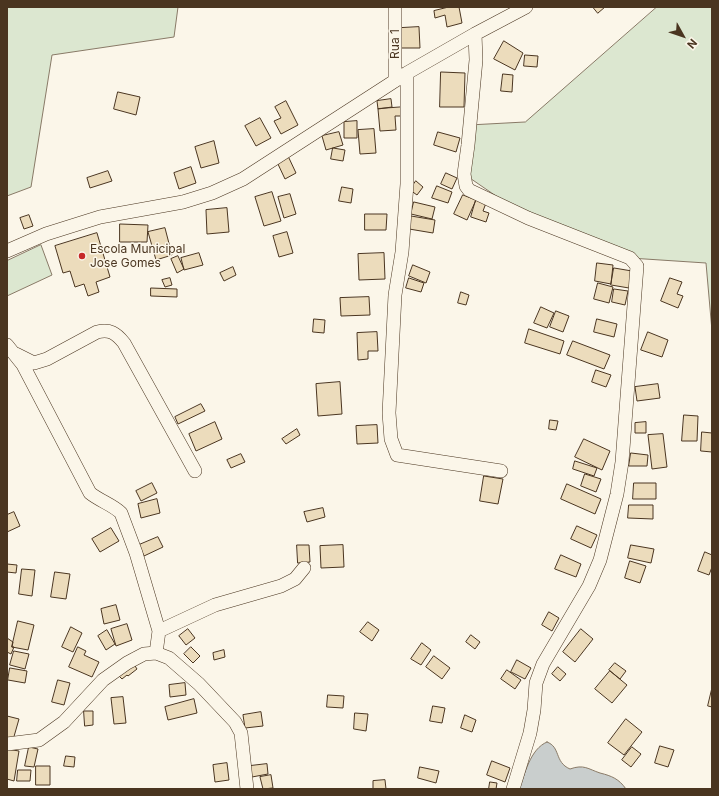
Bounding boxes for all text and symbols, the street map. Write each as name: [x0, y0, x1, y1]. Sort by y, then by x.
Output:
north arrow: [663, 16, 703, 56]
street label: Rua 1: [388, 29, 402, 59]
text: N: [684, 36, 700, 51]
place label: Escola Municipal Jose Gomes: [90, 242, 185, 270]
marker: Escola Municipal Jose Gomes: [77, 251, 87, 261]

